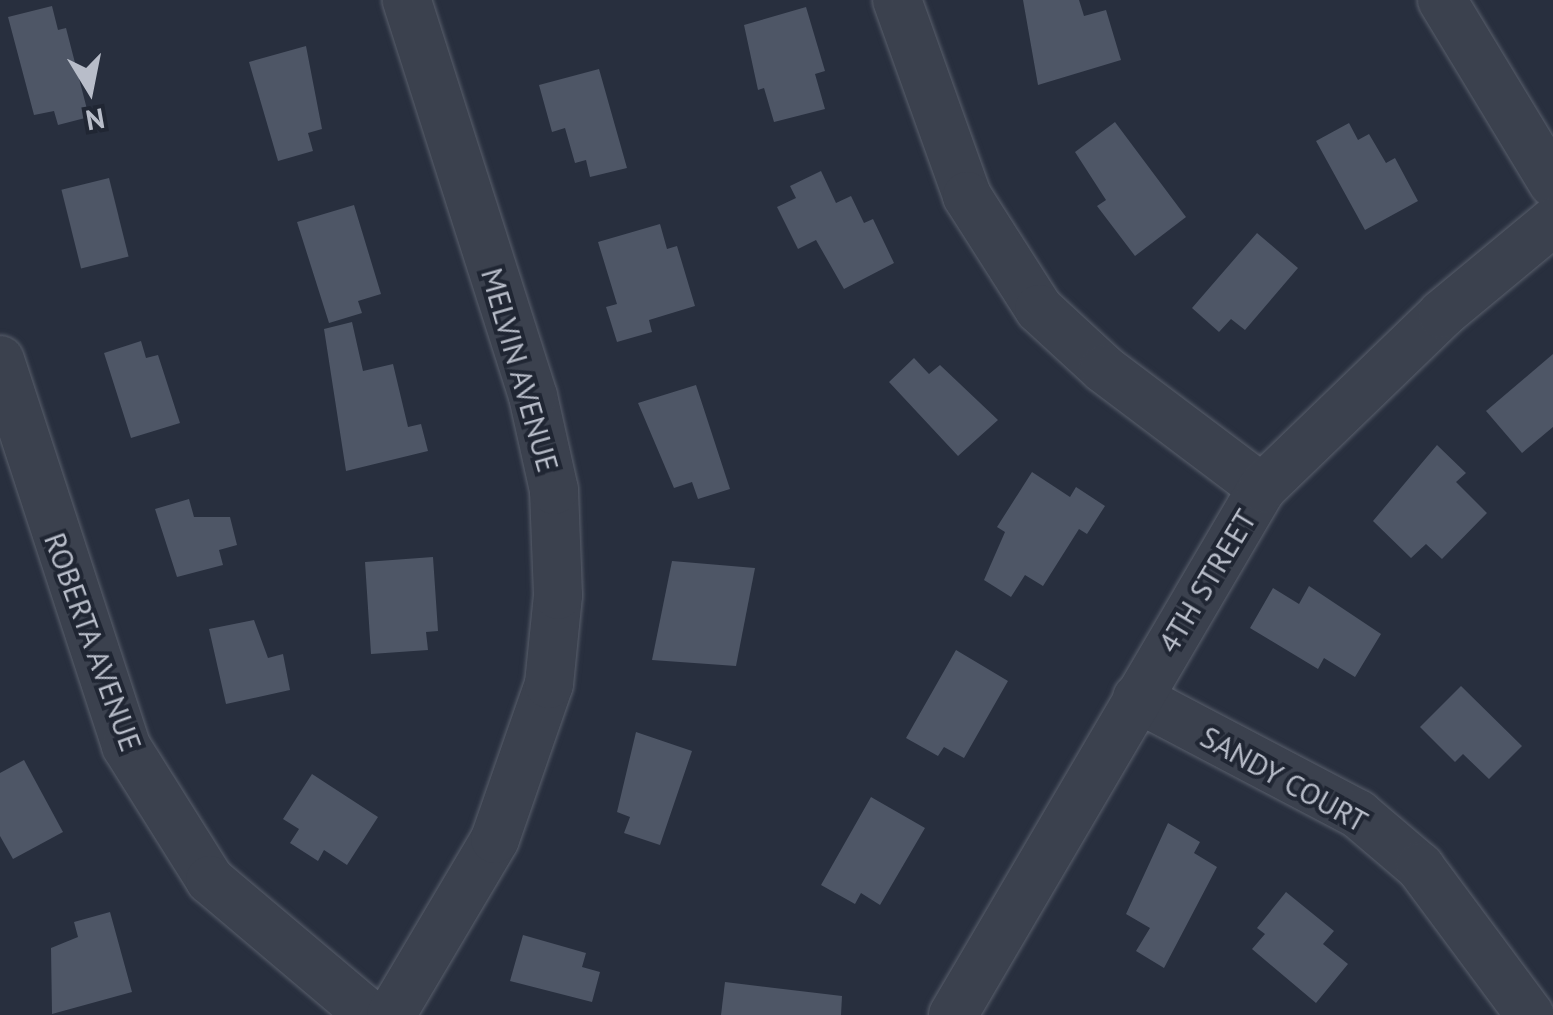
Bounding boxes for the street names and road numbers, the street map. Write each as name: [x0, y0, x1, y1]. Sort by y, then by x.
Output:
street label: MELVIN AVENUE: [474, 263, 566, 477]
street label: 4TH STREET: [1150, 503, 1264, 659]
street label: ROBERTA AVENUE: [36, 527, 150, 757]
street label: SANDY COURT: [1194, 718, 1374, 840]

